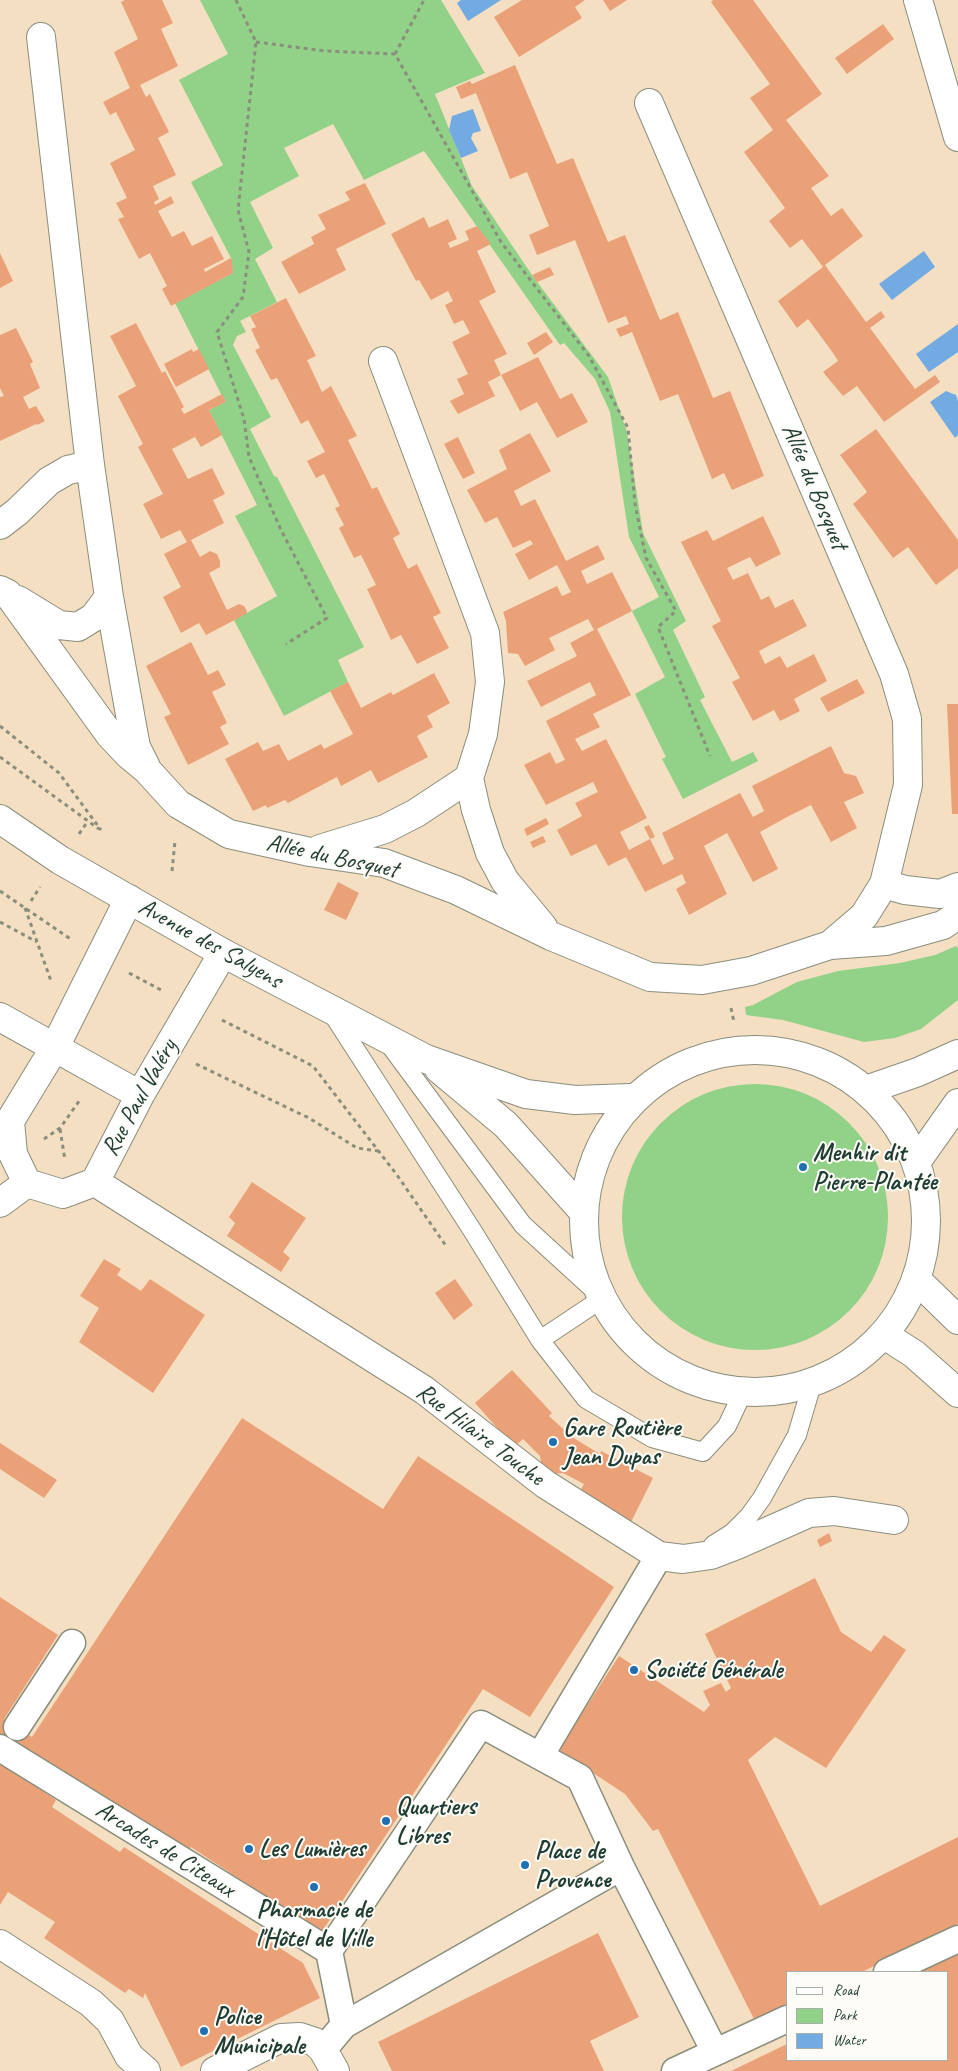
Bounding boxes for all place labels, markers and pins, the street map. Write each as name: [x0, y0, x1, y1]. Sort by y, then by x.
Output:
place label: Menhir dit Pierre-Plantée: [813, 1138, 936, 1197]
marker: Menhir dit Pierre-Plantée: [797, 1161, 809, 1173]
place label: Gare Routière Jean Dupas: [563, 1413, 680, 1472]
marker: Gare Routière Jean Dupas: [547, 1436, 559, 1448]
place label: Société Générale: [644, 1655, 783, 1685]
marker: Société Générale: [628, 1664, 640, 1676]
place label: Quartiers Libres: [396, 1792, 476, 1851]
marker: Quartiers Libres: [380, 1815, 392, 1827]
place label: Les Lumières: [259, 1834, 365, 1864]
place label: Place de Provence: [535, 1836, 610, 1895]
marker: Les Lumières: [243, 1843, 255, 1855]
marker: Place de Provence: [519, 1859, 531, 1871]
marker: Pharmacie de l'Hôtel de Ville: [308, 1881, 320, 1893]
place label: Pharmacie de l'Hôtel de Ville: [256, 1895, 372, 1954]
place label: Police Municipale: [214, 2002, 305, 2061]
marker: Police Municipale: [198, 2025, 210, 2037]

